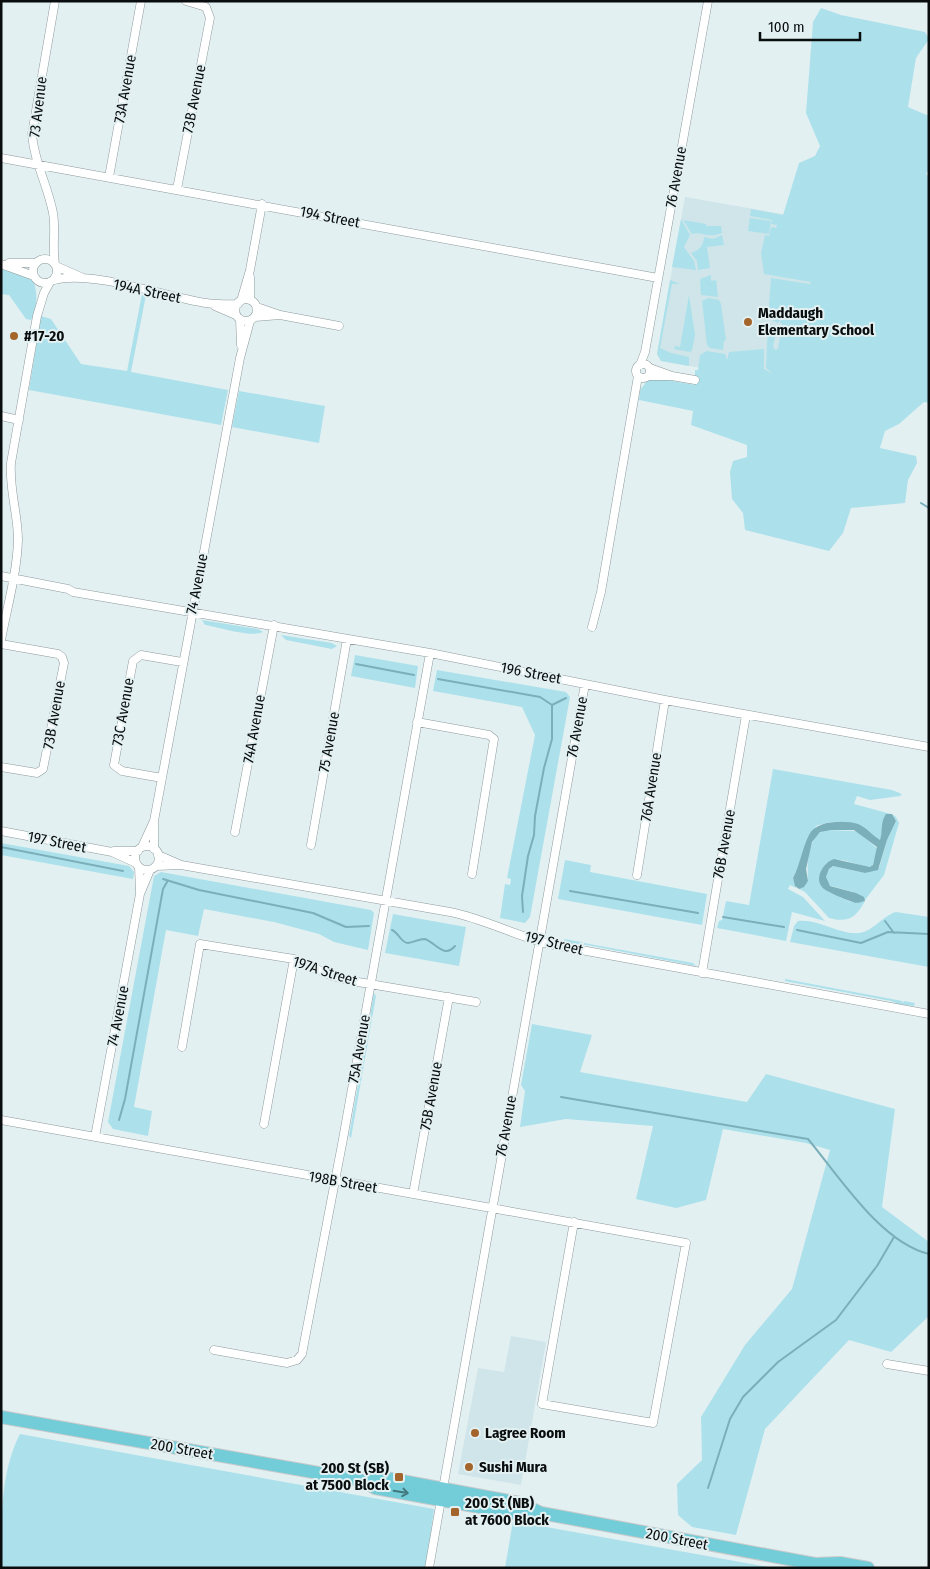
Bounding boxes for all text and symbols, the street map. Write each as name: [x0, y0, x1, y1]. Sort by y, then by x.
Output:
scale bar: [760, 10, 860, 42]
text: 100 m: [768, 18, 805, 36]
street label: 73A Avenue: [110, 53, 140, 125]
street label: 73B Avenue: [179, 63, 209, 135]
street label: 73 Avenue: [25, 75, 51, 139]
street label: 76 Avenue: [662, 145, 690, 209]
street label: 194 Street: [298, 202, 362, 232]
street label: 194A Street: [112, 275, 182, 307]
place label: Maddaugh Elementary School: [758, 304, 875, 339]
marker: Maddaugh Elementary School: [742, 316, 754, 328]
place label: #17-20: [24, 327, 64, 345]
marker: #17-20: [8, 330, 20, 342]
street label: 74 Avenue: [182, 552, 212, 616]
street label: 196 Street: [499, 658, 563, 688]
street label: 73C Avenue: [108, 676, 138, 748]
street label: 73B Avenue: [39, 679, 69, 751]
street label: 74A Avenue: [239, 693, 269, 765]
street label: 76 Avenue: [563, 695, 591, 759]
street label: 75 Avenue: [315, 710, 343, 774]
street label: 76A Avenue: [637, 751, 665, 823]
street label: 76B Avenue: [709, 808, 739, 880]
street label: 197 Street: [26, 827, 88, 857]
street label: 197 Street: [523, 927, 585, 959]
street label: 197A Street: [290, 952, 360, 990]
street label: 74 Avenue: [103, 984, 133, 1048]
street label: 75A Avenue: [344, 1013, 374, 1085]
street label: 75B Avenue: [416, 1060, 446, 1132]
street label: 76 Avenue: [492, 1094, 520, 1158]
street label: 198B Street: [307, 1167, 379, 1197]
place label: Lagree Room: [485, 1424, 566, 1442]
marker: Lagree Room: [469, 1427, 481, 1439]
street label: 200 Street: [150, 1435, 215, 1463]
place label: Sushi Mura: [479, 1458, 548, 1476]
place label: 200 St (SB) at 7500 Block: [305, 1459, 389, 1494]
marker: Sushi Mura: [463, 1461, 475, 1473]
marker: 200 St (SB) at 7500 Block: [393, 1471, 405, 1483]
one-way arrow: [393, 1488, 409, 1498]
place label: 200 St (NB) at 7600 Block: [464, 1494, 549, 1529]
marker: 200 St (NB) at 7600 Block: [449, 1506, 461, 1518]
street label: 200 Street: [645, 1524, 710, 1554]

